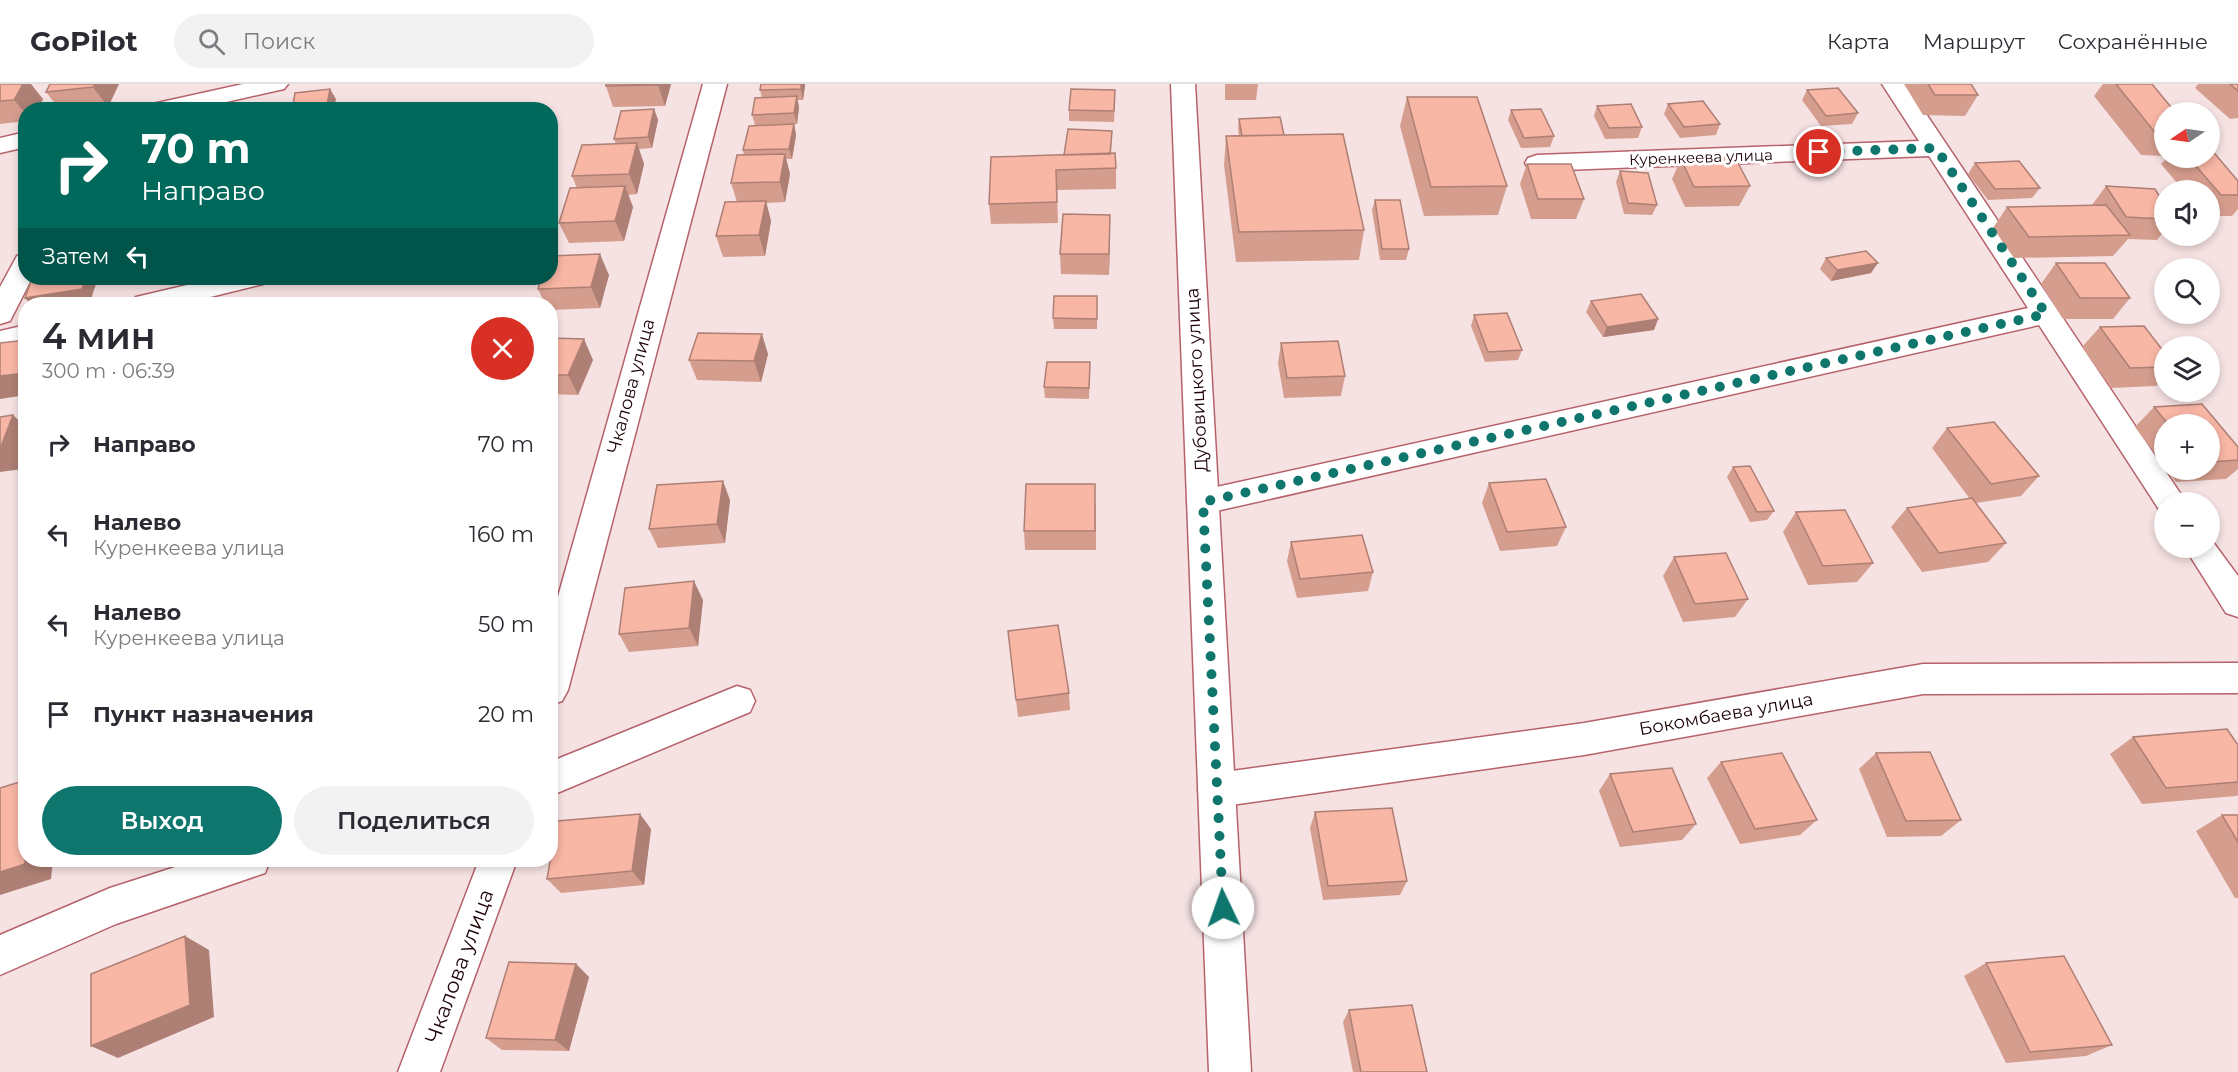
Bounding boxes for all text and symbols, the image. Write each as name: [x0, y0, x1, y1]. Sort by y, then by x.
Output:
search box: [174, 14, 594, 68]
text: GoPilot: [30, 24, 138, 58]
icon: search: [195, 25, 228, 58]
text: Поиск: [243, 28, 315, 55]
text: Карта: [1827, 29, 1890, 54]
text: Маршрут: [1923, 29, 2025, 54]
text: Сохранённые: [2058, 29, 2208, 54]
north arrow: [2154, 102, 2220, 168]
map controls: [2154, 102, 2220, 558]
text: 70 m: [141, 122, 251, 174]
icon: right: [42, 126, 120, 204]
pin: [1793, 126, 1844, 177]
icon: arrive: [1802, 135, 1835, 168]
street label: Куренкеева улица: [1629, 145, 1773, 169]
text: Направо: [141, 174, 265, 207]
button: sound: [2154, 180, 2220, 246]
icon: left: [121, 240, 154, 273]
text: Затем: [42, 243, 109, 270]
button: search: [2154, 258, 2220, 324]
street label: Дубовицкого улица: [1181, 287, 1213, 473]
text: 4 мин: [42, 314, 155, 358]
street label: Чкалова улица: [602, 316, 660, 456]
button: close: [471, 317, 534, 380]
button: layers: [2154, 336, 2220, 402]
text: 300 m · 06:39: [42, 359, 175, 383]
button: +: [2154, 414, 2220, 480]
icon: right: [42, 428, 75, 461]
text: Направо: [93, 431, 196, 458]
text: 70 m: [478, 431, 534, 458]
button: −: [2154, 492, 2220, 558]
text: Налево: [93, 509, 181, 536]
icon: left: [42, 518, 75, 551]
text: 160 m: [469, 521, 534, 548]
text: Куренкеева улица: [93, 536, 285, 560]
text: Налево: [93, 599, 181, 626]
icon: left: [42, 608, 75, 641]
text: 50 m: [478, 611, 534, 638]
text: Куренкеева улица: [93, 626, 285, 650]
street label: Бокомбаева улица: [1637, 688, 1815, 740]
icon: arrive: [42, 698, 75, 731]
text: Пункт назначения: [93, 701, 314, 728]
text: 20 m: [478, 701, 534, 728]
button: Выход: [42, 786, 282, 855]
button: Поделиться: [294, 786, 534, 855]
position arrow: [1191, 876, 1255, 940]
street label: Чкалова улица: [420, 886, 498, 1046]

